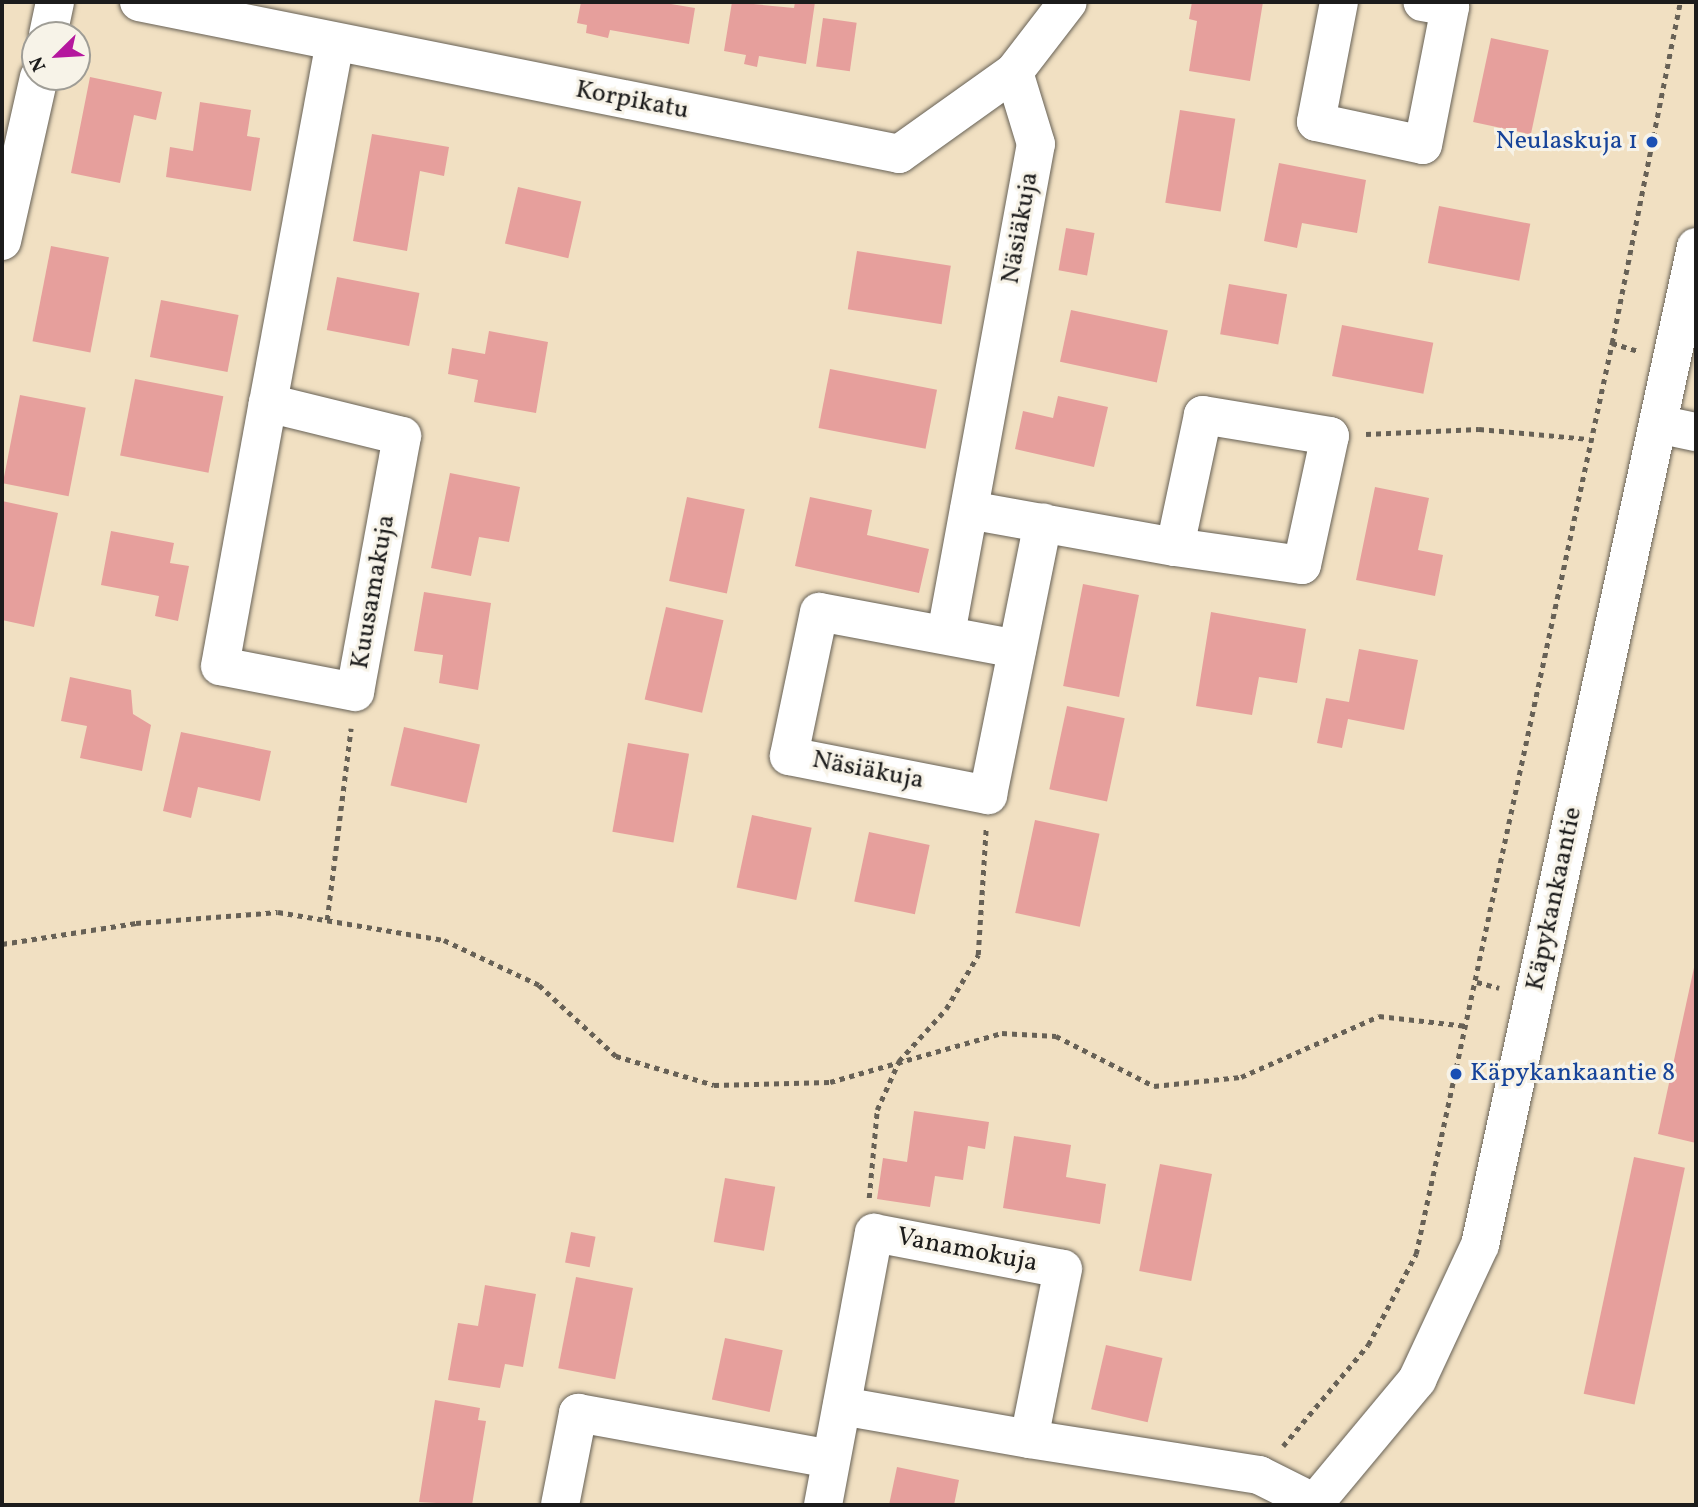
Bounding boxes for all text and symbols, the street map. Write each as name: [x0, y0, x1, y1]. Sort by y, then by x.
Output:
north arrow: [21, 21, 91, 91]
text: N: [24, 52, 53, 75]
street label: Korpikatu: [573, 75, 691, 127]
place label: Neulaskuja 1: [1495, 126, 1638, 158]
marker: Neulaskuja 1: [1644, 134, 1660, 150]
street label: Näsiäkuja: [996, 170, 1046, 286]
street label: Kuusamakuja: [345, 512, 403, 672]
street label: Näsiäkuja: [809, 745, 927, 797]
street label: Käpykankaantie: [1520, 804, 1590, 994]
place label: Käpykankaantie 8: [1470, 1058, 1675, 1090]
marker: Käpykankaantie 8: [1448, 1066, 1464, 1082]
street label: Vanamokuja: [894, 1222, 1040, 1280]

